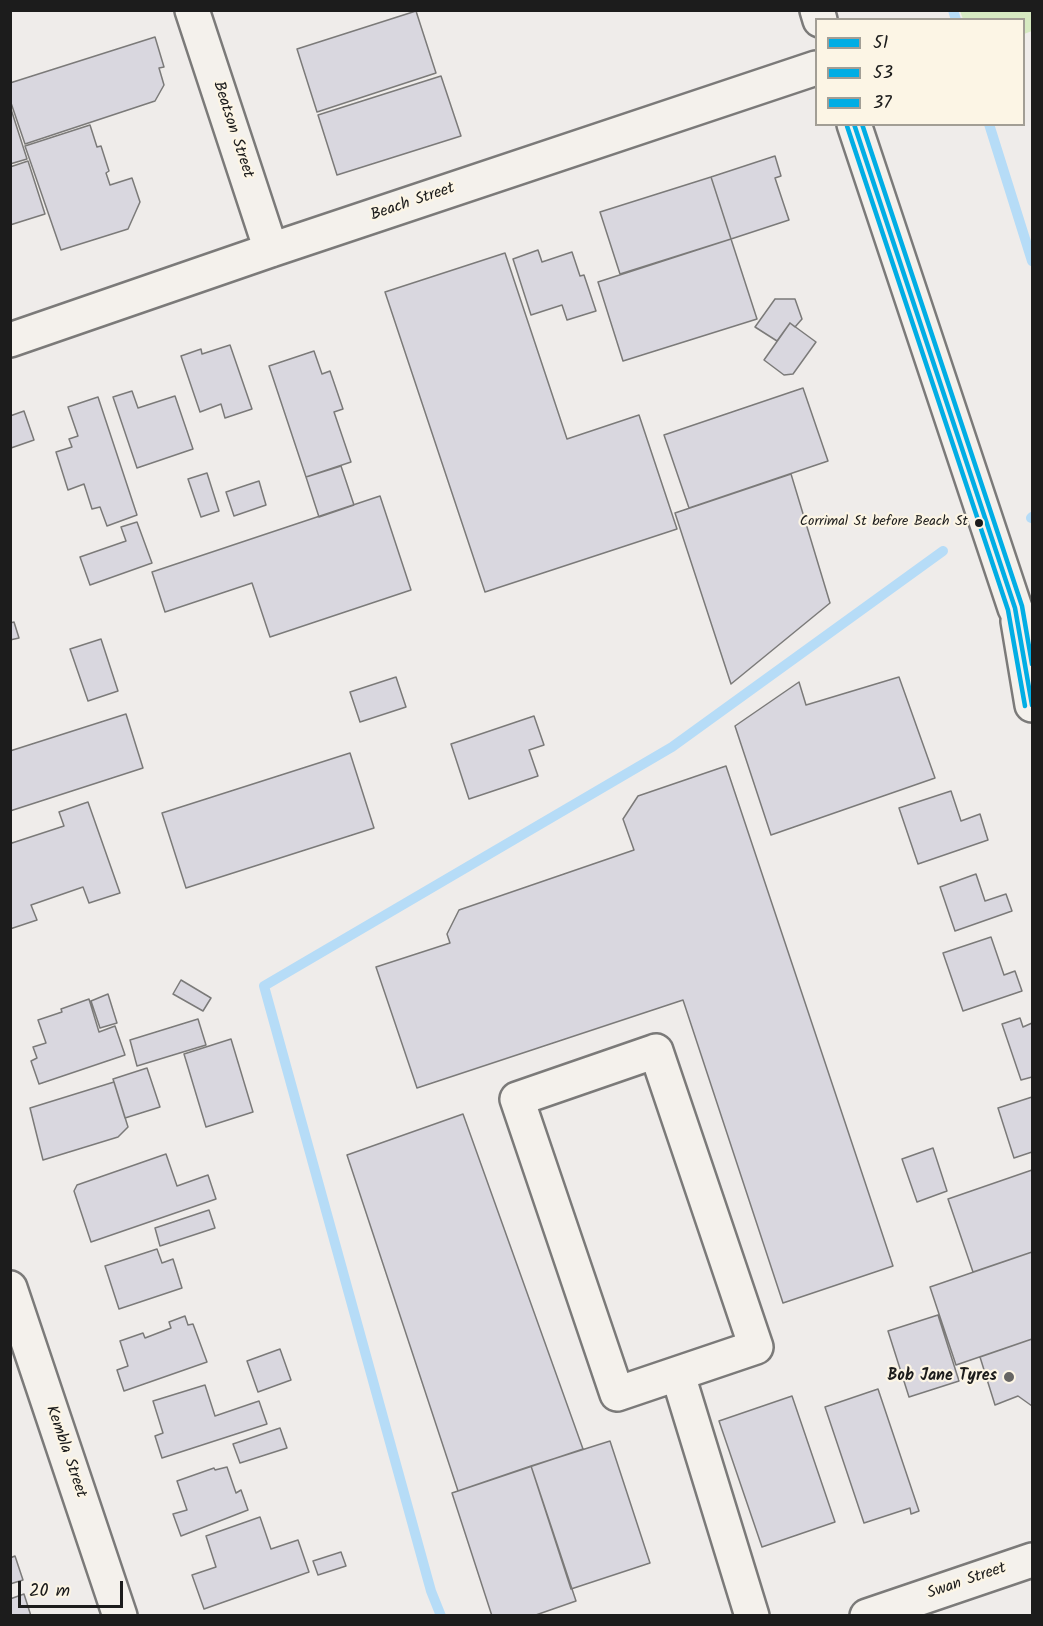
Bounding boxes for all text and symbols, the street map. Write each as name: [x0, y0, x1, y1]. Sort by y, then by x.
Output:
legend: [815, 18, 1025, 126]
text: 51: [873, 29, 888, 58]
text: 53: [873, 59, 893, 88]
street label: Beatson Street: [207, 79, 257, 181]
text: 37: [873, 89, 892, 118]
street label: Beach Street: [368, 180, 458, 226]
place label: Corrimal St before Beach St: [800, 515, 968, 531]
marker: Corrimal St before Beach St: [973, 517, 985, 529]
place label: Bob Jane Tyres: [888, 1367, 997, 1387]
marker: Bob Jane Tyres: [1002, 1370, 1016, 1384]
street label: Kembla Street: [40, 1403, 90, 1501]
street label: Swan Street: [925, 1560, 1009, 1604]
scale bar: [21, 1569, 126, 1607]
text: 20 m: [29, 1577, 70, 1606]

